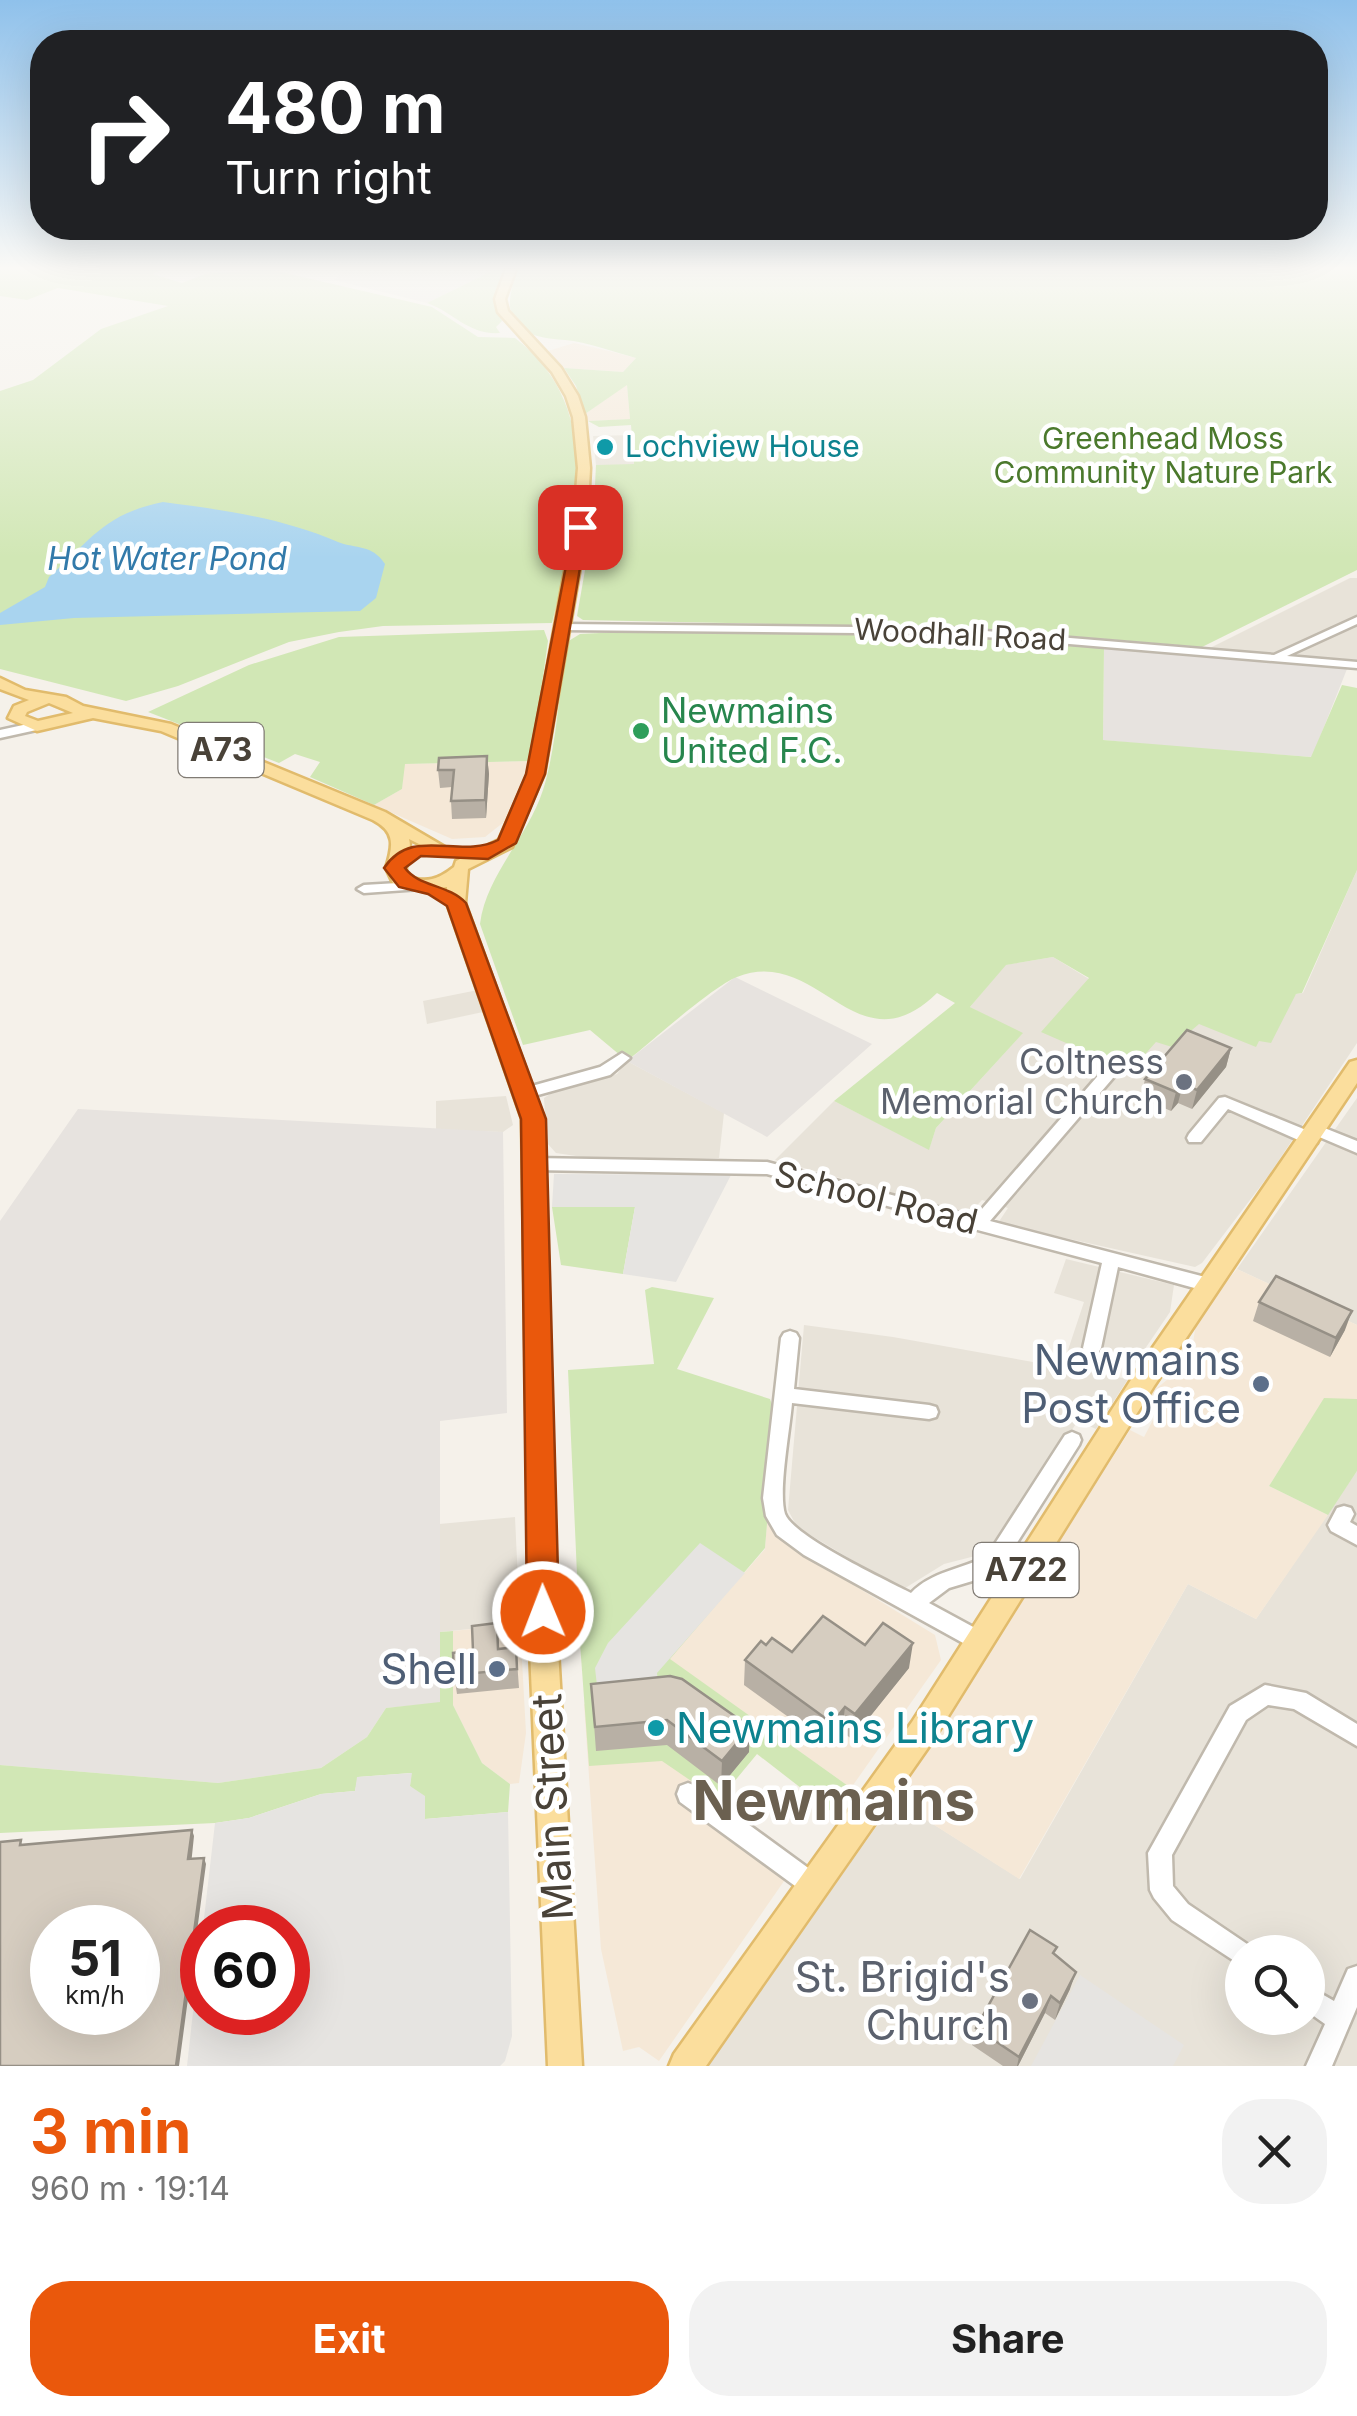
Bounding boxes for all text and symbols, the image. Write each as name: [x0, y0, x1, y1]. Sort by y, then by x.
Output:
text: 480 m: [225, 65, 446, 150]
icon: right: [60, 70, 190, 200]
text: Turn right: [225, 150, 432, 205]
park label: Greenhead Moss Community Nature Park: [994, 420, 1333, 490]
place label: Lochview House: [625, 428, 860, 464]
marker: Lochview House: [594, 436, 616, 458]
pin: [538, 485, 623, 570]
icon: arrive: [553, 500, 608, 555]
water label: Hot Water Pond: [47, 539, 287, 578]
street label: Woodhall Road: [853, 610, 1067, 658]
place label: Newmains United F.C.: [661, 689, 843, 771]
marker: Newmains United F.C.: [630, 720, 652, 742]
road number: A73: [178, 723, 264, 777]
place label: Coltness Memorial Church: [880, 1040, 1164, 1122]
marker: Coltness Memorial Church: [1173, 1071, 1195, 1093]
street label: School Road: [770, 1152, 982, 1243]
place label: Newmains Post Office: [1021, 1334, 1241, 1433]
marker: Newmains Post Office: [1250, 1373, 1272, 1395]
road number: A722: [974, 1543, 1078, 1597]
position arrow: [491, 1560, 595, 1664]
place label: Shell: [380, 1643, 477, 1694]
marker: Shell: [486, 1658, 508, 1680]
street label: Main Street: [520, 1692, 583, 1922]
place label: Newmains Library: [676, 1702, 1034, 1753]
marker: Newmains Library: [645, 1717, 667, 1739]
district label: Newmains: [693, 1767, 975, 1833]
speed limit sign: 60: [180, 1905, 310, 2035]
text: 51: [68, 1928, 122, 1988]
map controls: [1225, 1935, 1325, 2035]
button: search: [1225, 1935, 1325, 2035]
place label: St. Brigid's Church: [795, 1951, 1010, 2050]
text: km/h: [65, 1980, 125, 2010]
marker: St. Brigid's Church: [1019, 1990, 1041, 2012]
text: 3 min: [30, 2095, 191, 2167]
button: close: [1222, 2099, 1327, 2204]
text: 960 m · 19:14: [30, 2169, 230, 2208]
button: Exit: [30, 2281, 669, 2396]
button: Share: [689, 2281, 1327, 2396]

